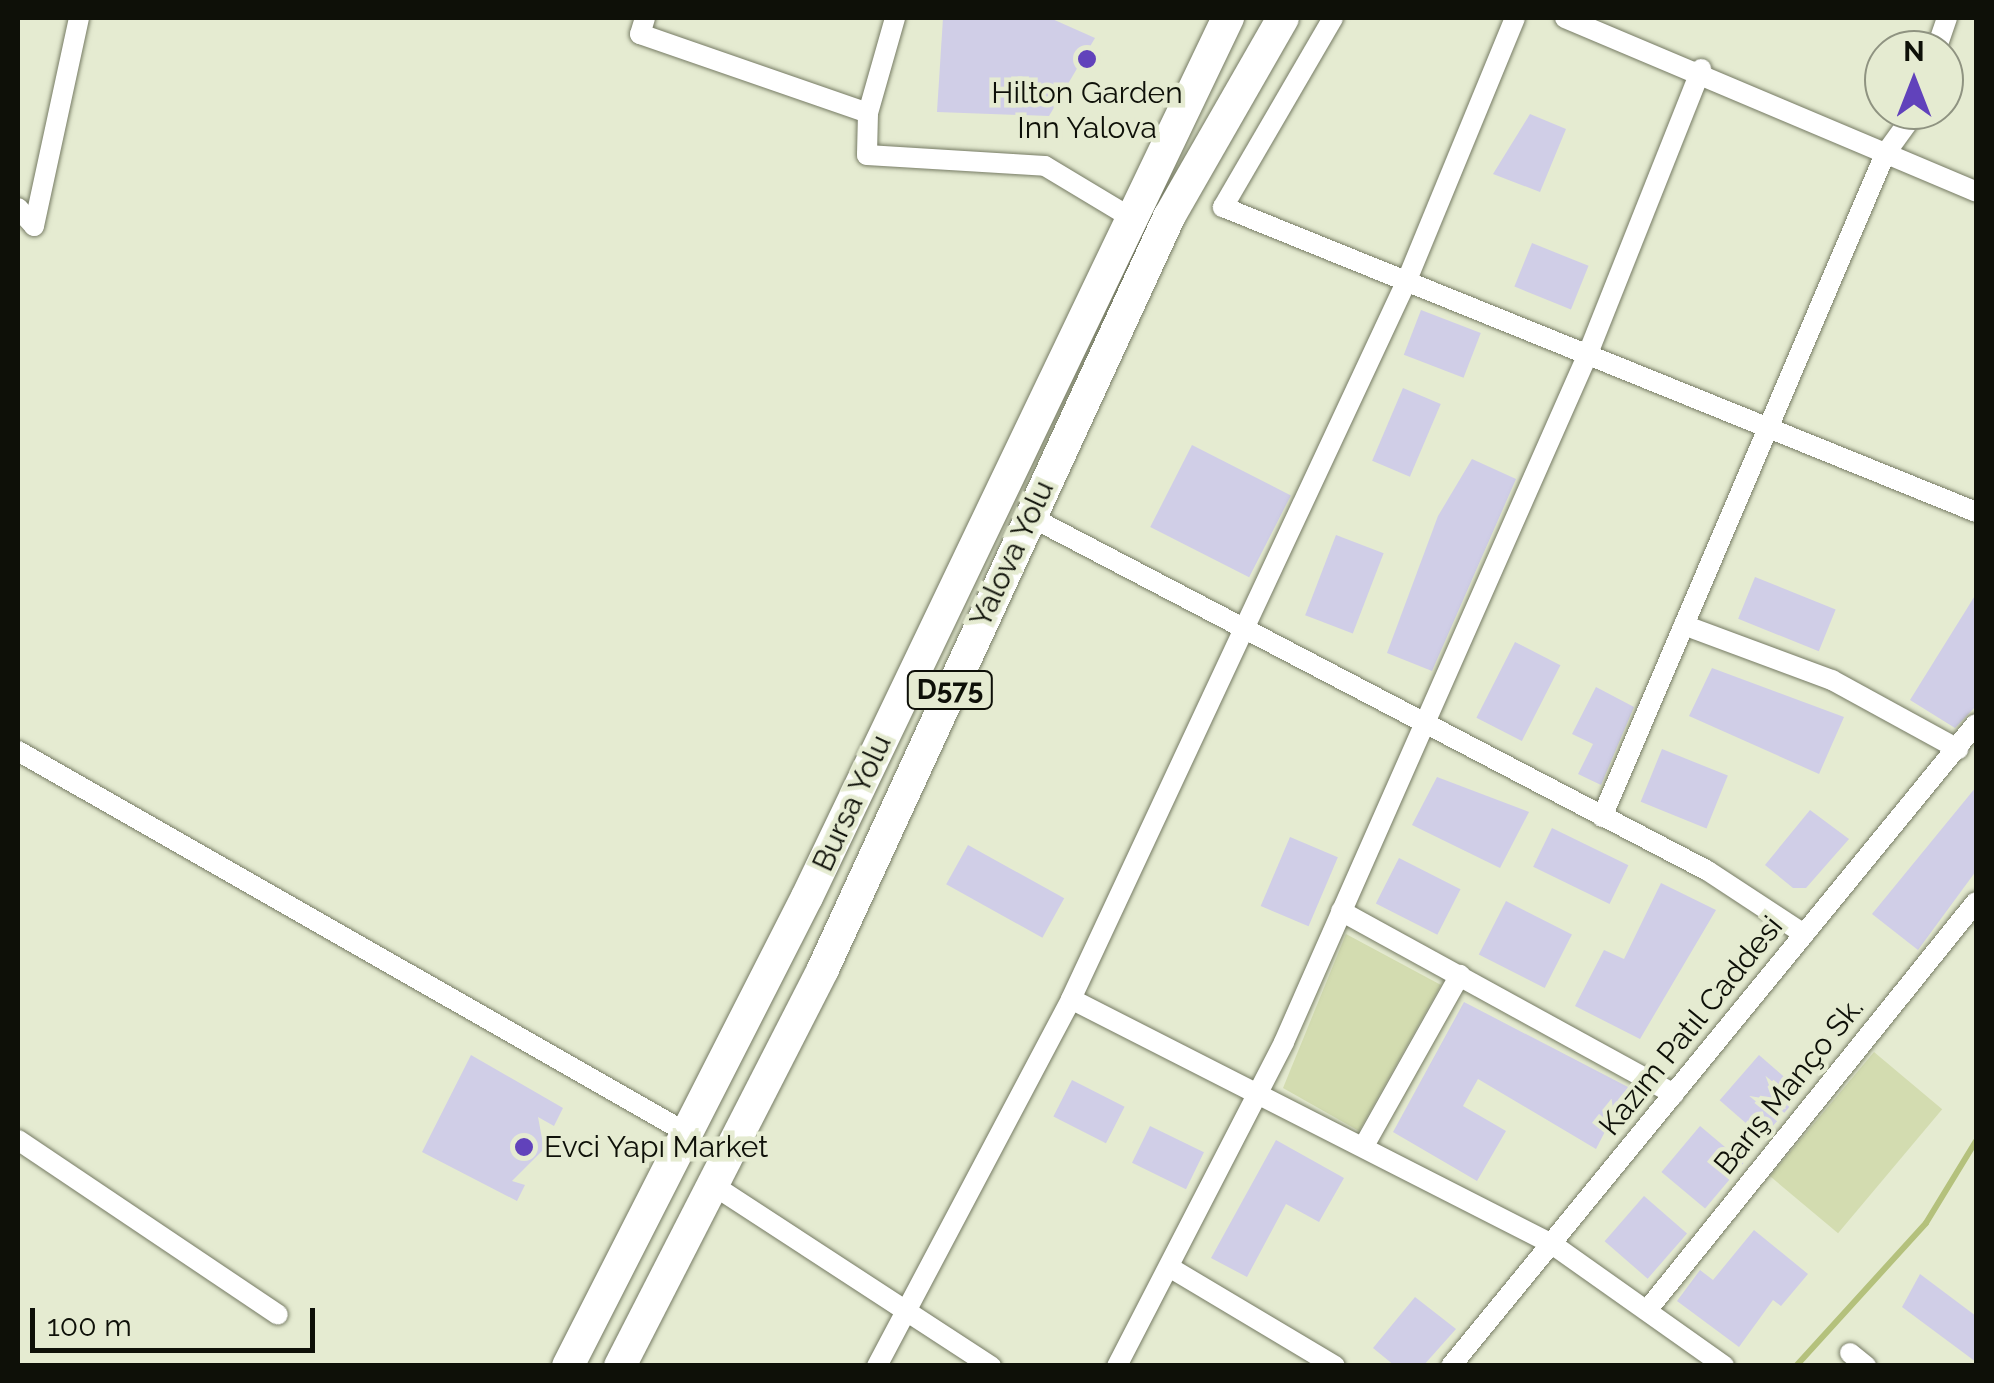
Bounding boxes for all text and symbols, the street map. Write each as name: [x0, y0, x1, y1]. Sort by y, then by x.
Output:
north arrow: [1864, 30, 1964, 130]
text: N: [1903, 35, 1925, 68]
marker: Hilton Garden Inn Yalova: [1076, 48, 1098, 70]
place label: Hilton Garden Inn Yalova: [991, 75, 1183, 146]
street label: Yalova Yolu: [962, 474, 1062, 634]
road number: D575: [905, 667, 995, 713]
street label: Bursa Yolu: [805, 729, 899, 877]
street label: Kazım Patıl Caddesi: [1591, 909, 1791, 1143]
street label: Barış Manço Sk.: [1707, 990, 1871, 1182]
place label: Evci Yapı Market: [544, 1129, 769, 1165]
marker: Evci Yapı Market: [513, 1136, 535, 1158]
scale bar: [35, 1288, 320, 1350]
text: 100 m: [47, 1308, 132, 1343]

